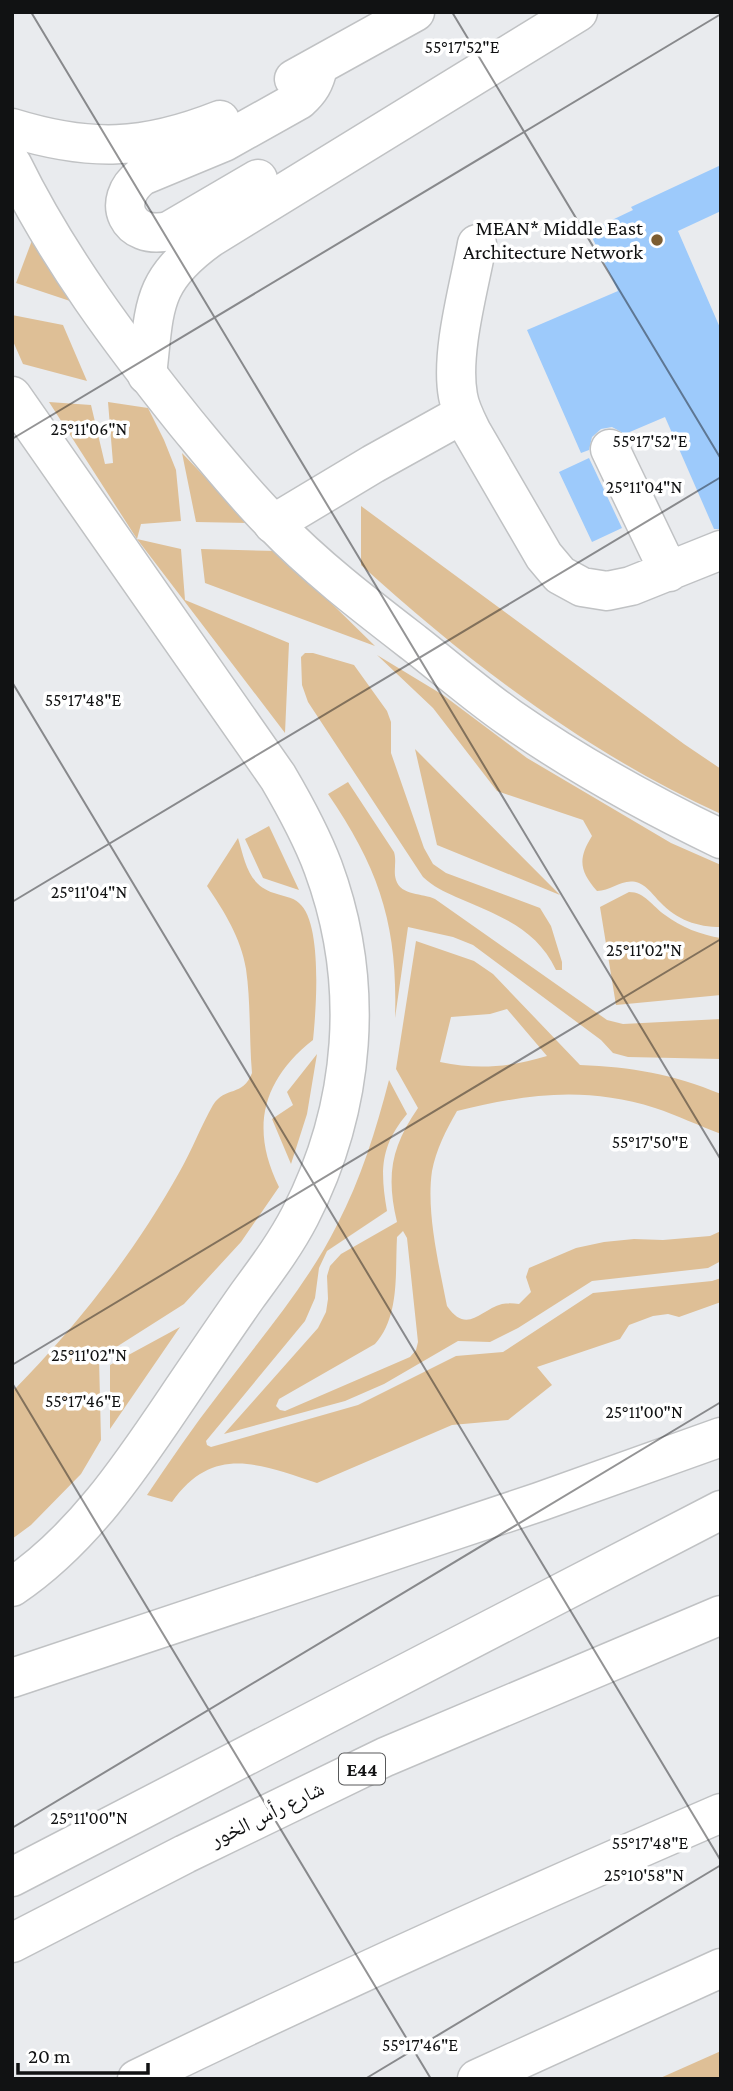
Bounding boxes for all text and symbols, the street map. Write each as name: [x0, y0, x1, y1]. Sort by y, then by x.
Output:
text: 55°17'52"E: [425, 37, 500, 57]
place label: MEAN* Middle East Architecture Network: [463, 216, 644, 264]
marker: MEAN* Middle East Architecture Network: [649, 232, 665, 248]
text: 25°11'06"N: [51, 419, 128, 439]
text: 55°17'52"E: [613, 431, 688, 451]
text: 25°11'04"N: [606, 477, 682, 497]
text: 55°17'48"E: [45, 690, 122, 710]
text: 25°11'04"N: [51, 882, 127, 902]
text: 25°11'02"N: [606, 940, 682, 960]
text: 55°17'50"E: [612, 1132, 689, 1152]
text: 25°11'02"N: [51, 1345, 127, 1365]
text: 55°17'46"E: [45, 1391, 121, 1411]
text: 25°11'00"N: [605, 1402, 683, 1422]
road number: E44: [339, 1754, 385, 1784]
street label: شارع رأس الخور: [205, 1776, 328, 1853]
text: 25°11'00"N: [50, 1808, 128, 1828]
text: 55°17'48"E: [612, 1833, 689, 1853]
text: 25°10'58"N: [604, 1865, 684, 1885]
scale bar: [18, 2032, 147, 2076]
text: 55°17'46"E: [382, 2035, 458, 2055]
text: 20 m: [28, 2044, 71, 2068]

